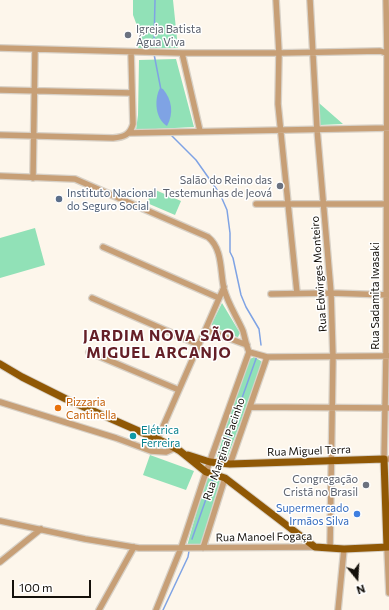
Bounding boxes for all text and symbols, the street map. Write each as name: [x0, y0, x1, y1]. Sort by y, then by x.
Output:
place label: Igreja Batista Água Viva: [136, 22, 201, 48]
marker: Igreja Batista Água Viva: [123, 30, 133, 40]
place label: Salão do Reino das Testemunhas de Jeová: [163, 173, 272, 199]
marker: Salão do Reino das Testemunhas de Jeová: [275, 181, 285, 191]
place label: Instituto Nacional do Seguro Social: [67, 186, 156, 212]
marker: Instituto Nacional do Seguro Social: [54, 194, 64, 204]
street label: Rua Edwirges Monteiro: [308, 216, 330, 332]
street label: Rua Sadamita Iwasaki: [368, 242, 382, 350]
district label: JARDIM NOVA SÃO MIGUEL ARCANJO: [83, 327, 235, 362]
place label: Pizzaria Cantinella: [66, 395, 116, 421]
street label: Rua Marginal Pacinho: [200, 396, 248, 502]
marker: Pizzaria Cantinella: [53, 403, 63, 413]
place label: Elétrica Ferreira: [141, 423, 180, 449]
marker: Elétrica Ferreira: [128, 431, 138, 441]
street label: Rua Miguel Terra: [267, 443, 351, 459]
place label: Congregação Cristã no Brasil: [283, 472, 358, 498]
marker: Congregação Cristã no Brasil: [361, 480, 371, 490]
place label: Supermercado Irmãos Silva: [276, 501, 349, 527]
marker: Supermercado Irmãos Silva: [352, 509, 362, 519]
street label: Rua Manoel Fogaça: [216, 530, 312, 544]
north arrow: [337, 558, 377, 598]
scale bar: [14, 572, 93, 598]
text: 100 m: [19, 580, 53, 594]
text: N: [355, 582, 367, 597]

